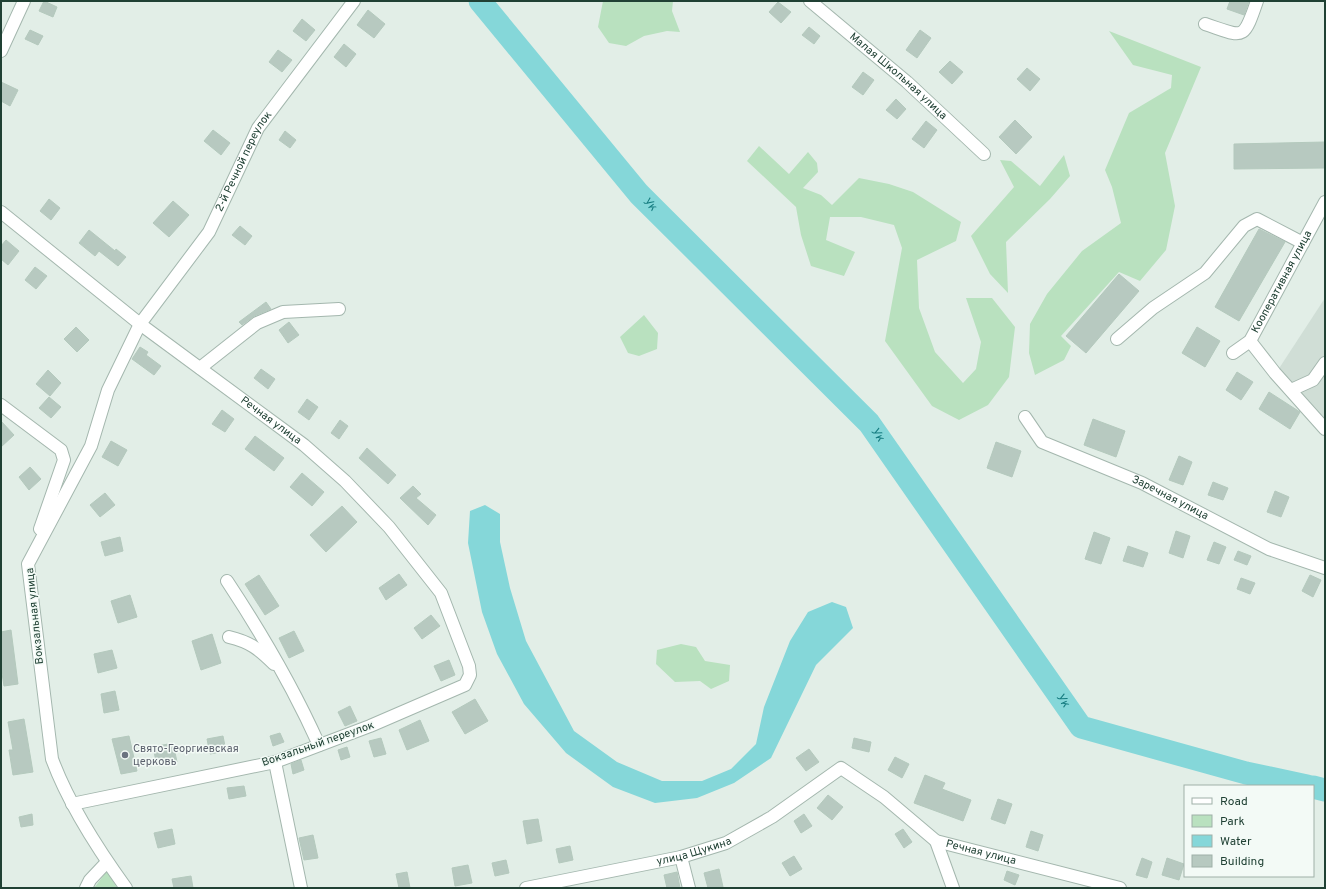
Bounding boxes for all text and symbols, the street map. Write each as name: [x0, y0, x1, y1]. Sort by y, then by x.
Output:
street label: Малая Школьная улица: [847, 30, 950, 123]
street label: 2-й Речной переулок: [213, 108, 275, 214]
water label: Ук: [639, 194, 660, 215]
street label: Кооперативная улица: [1249, 228, 1315, 336]
street label: Речная улица: [238, 393, 304, 448]
water label: Ук: [867, 424, 888, 445]
street label: Заречная улица: [1130, 473, 1211, 523]
street label: Вокзальная улица: [23, 567, 47, 665]
water label: Ук: [1052, 690, 1073, 711]
street label: Вокзальный переулок: [260, 718, 376, 770]
place label: Свято-Георгиевская церковь: [133, 742, 239, 769]
marker: Свято-Георгиевская церковь: [120, 750, 130, 760]
legend: [1184, 785, 1314, 877]
text: Road: [1220, 794, 1248, 810]
text: Park: [1220, 814, 1245, 830]
street label: улица Щукина: [655, 834, 734, 869]
text: Water: [1220, 834, 1252, 850]
street label: Речная улица: [944, 837, 1018, 868]
text: Building: [1220, 854, 1264, 870]

